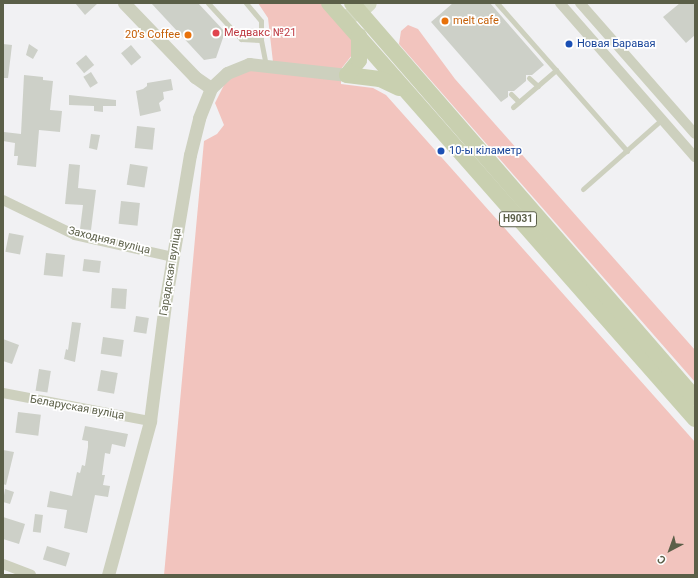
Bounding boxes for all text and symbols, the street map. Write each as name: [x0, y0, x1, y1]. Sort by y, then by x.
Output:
place label: melt cafe: [453, 14, 499, 28]
marker: melt cafe: [440, 16, 450, 26]
place label: Медвакс №21: [224, 26, 296, 40]
place label: 20’s Coffee: [125, 28, 180, 42]
marker: Медвакс №21: [211, 28, 221, 38]
marker: 20’s Coffee: [183, 30, 193, 40]
place label: Новая Баравая: [577, 37, 656, 51]
marker: Новая Баравая: [564, 39, 574, 49]
place label: 10-ы кіламетр: [449, 144, 522, 158]
marker: 10-ы кіламетр: [436, 146, 446, 156]
road number: Н9031: [498, 211, 538, 227]
street label: Заходняя вуліца: [67, 224, 151, 258]
street label: Гарадская вуліца: [158, 227, 184, 317]
street label: Беларуская вуліца: [29, 393, 125, 423]
north arrow: [650, 530, 690, 570]
text: С: [655, 552, 669, 567]

